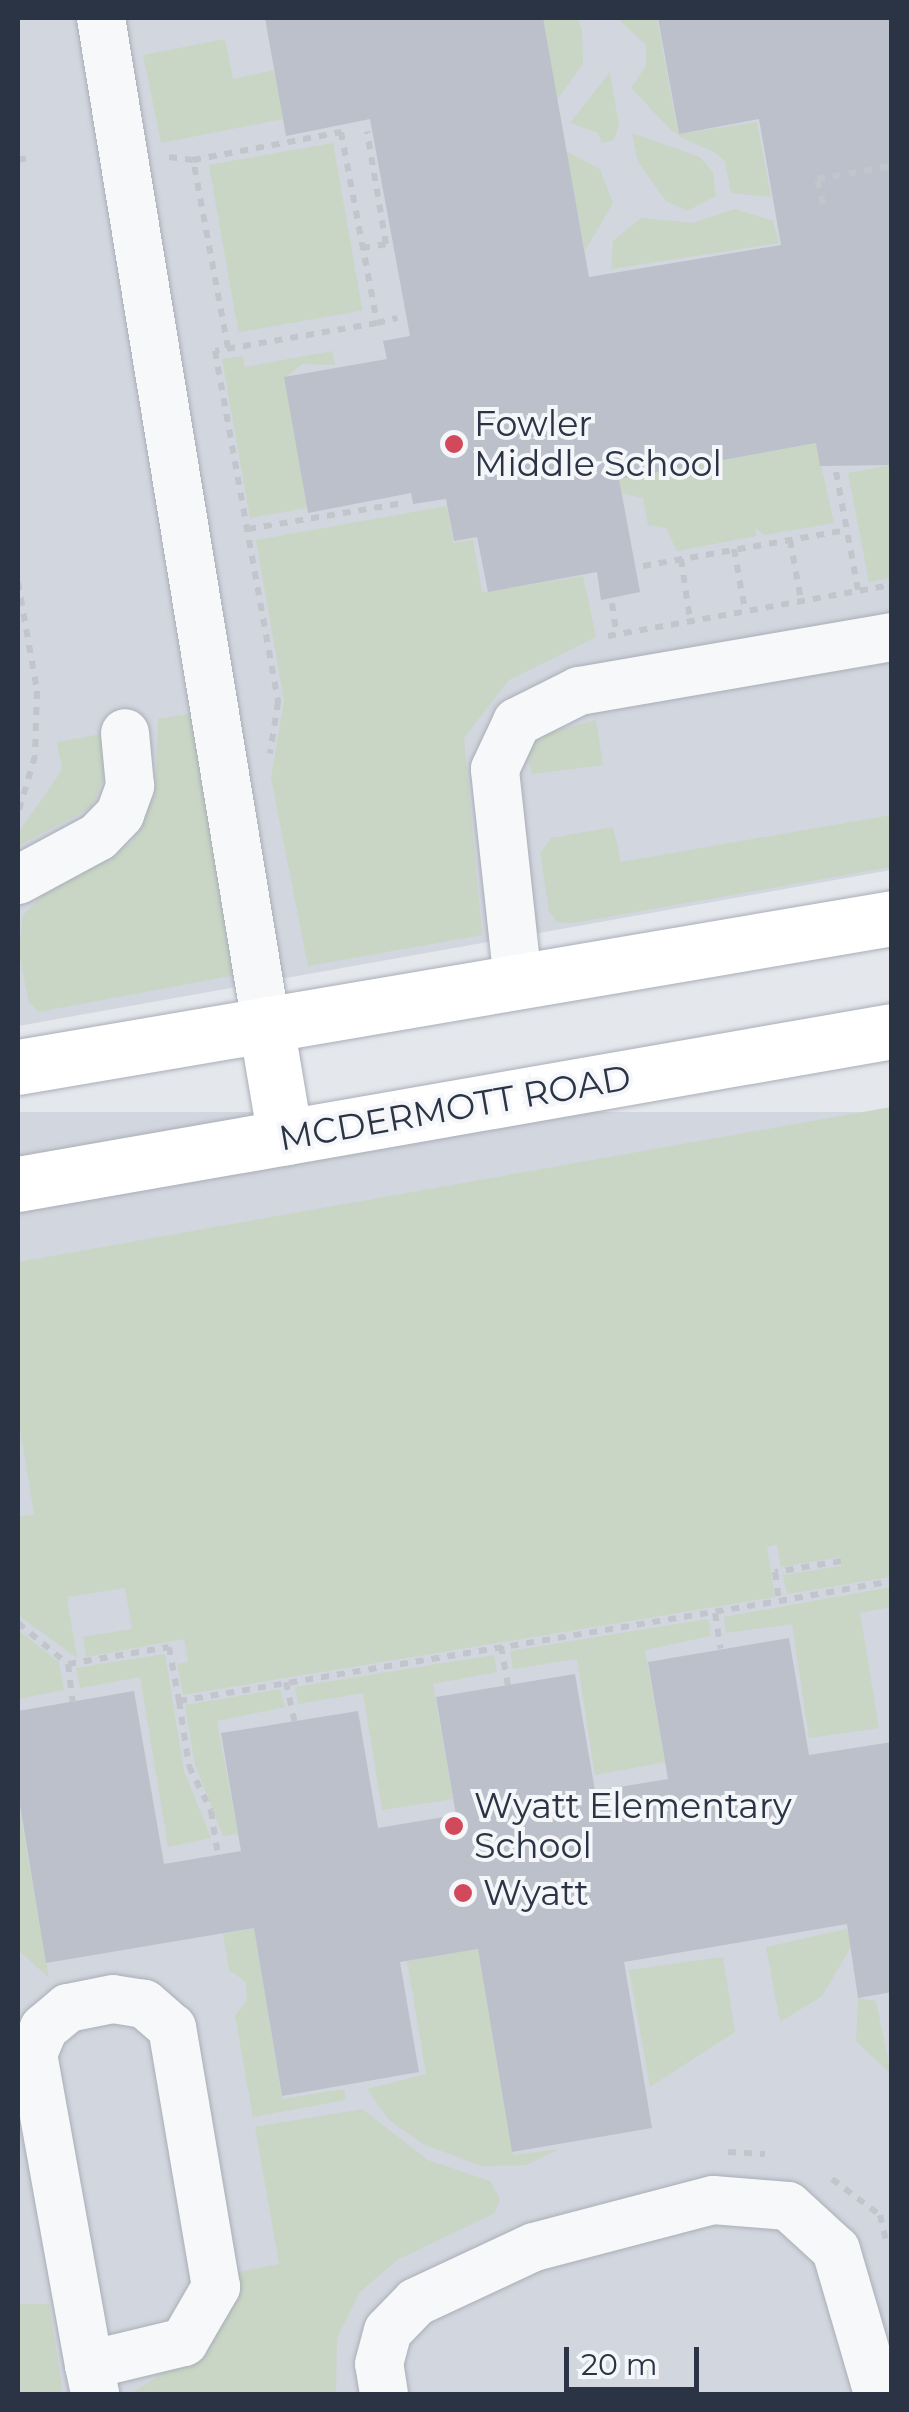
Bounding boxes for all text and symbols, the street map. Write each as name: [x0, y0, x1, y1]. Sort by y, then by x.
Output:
place label: Fowler Middle School: [474, 403, 722, 485]
marker: Fowler Middle School: [443, 433, 465, 455]
street label: MCDERMOTT ROAD: [276, 1056, 634, 1160]
place label: Wyatt Elementary School: [474, 1785, 792, 1867]
marker: Wyatt Elementary School: [443, 1815, 465, 1837]
place label: Wyatt: [483, 1872, 589, 1914]
marker: Wyatt: [452, 1882, 474, 1904]
scale bar: [569, 2327, 704, 2389]
text: 20 m: [581, 2346, 658, 2383]

